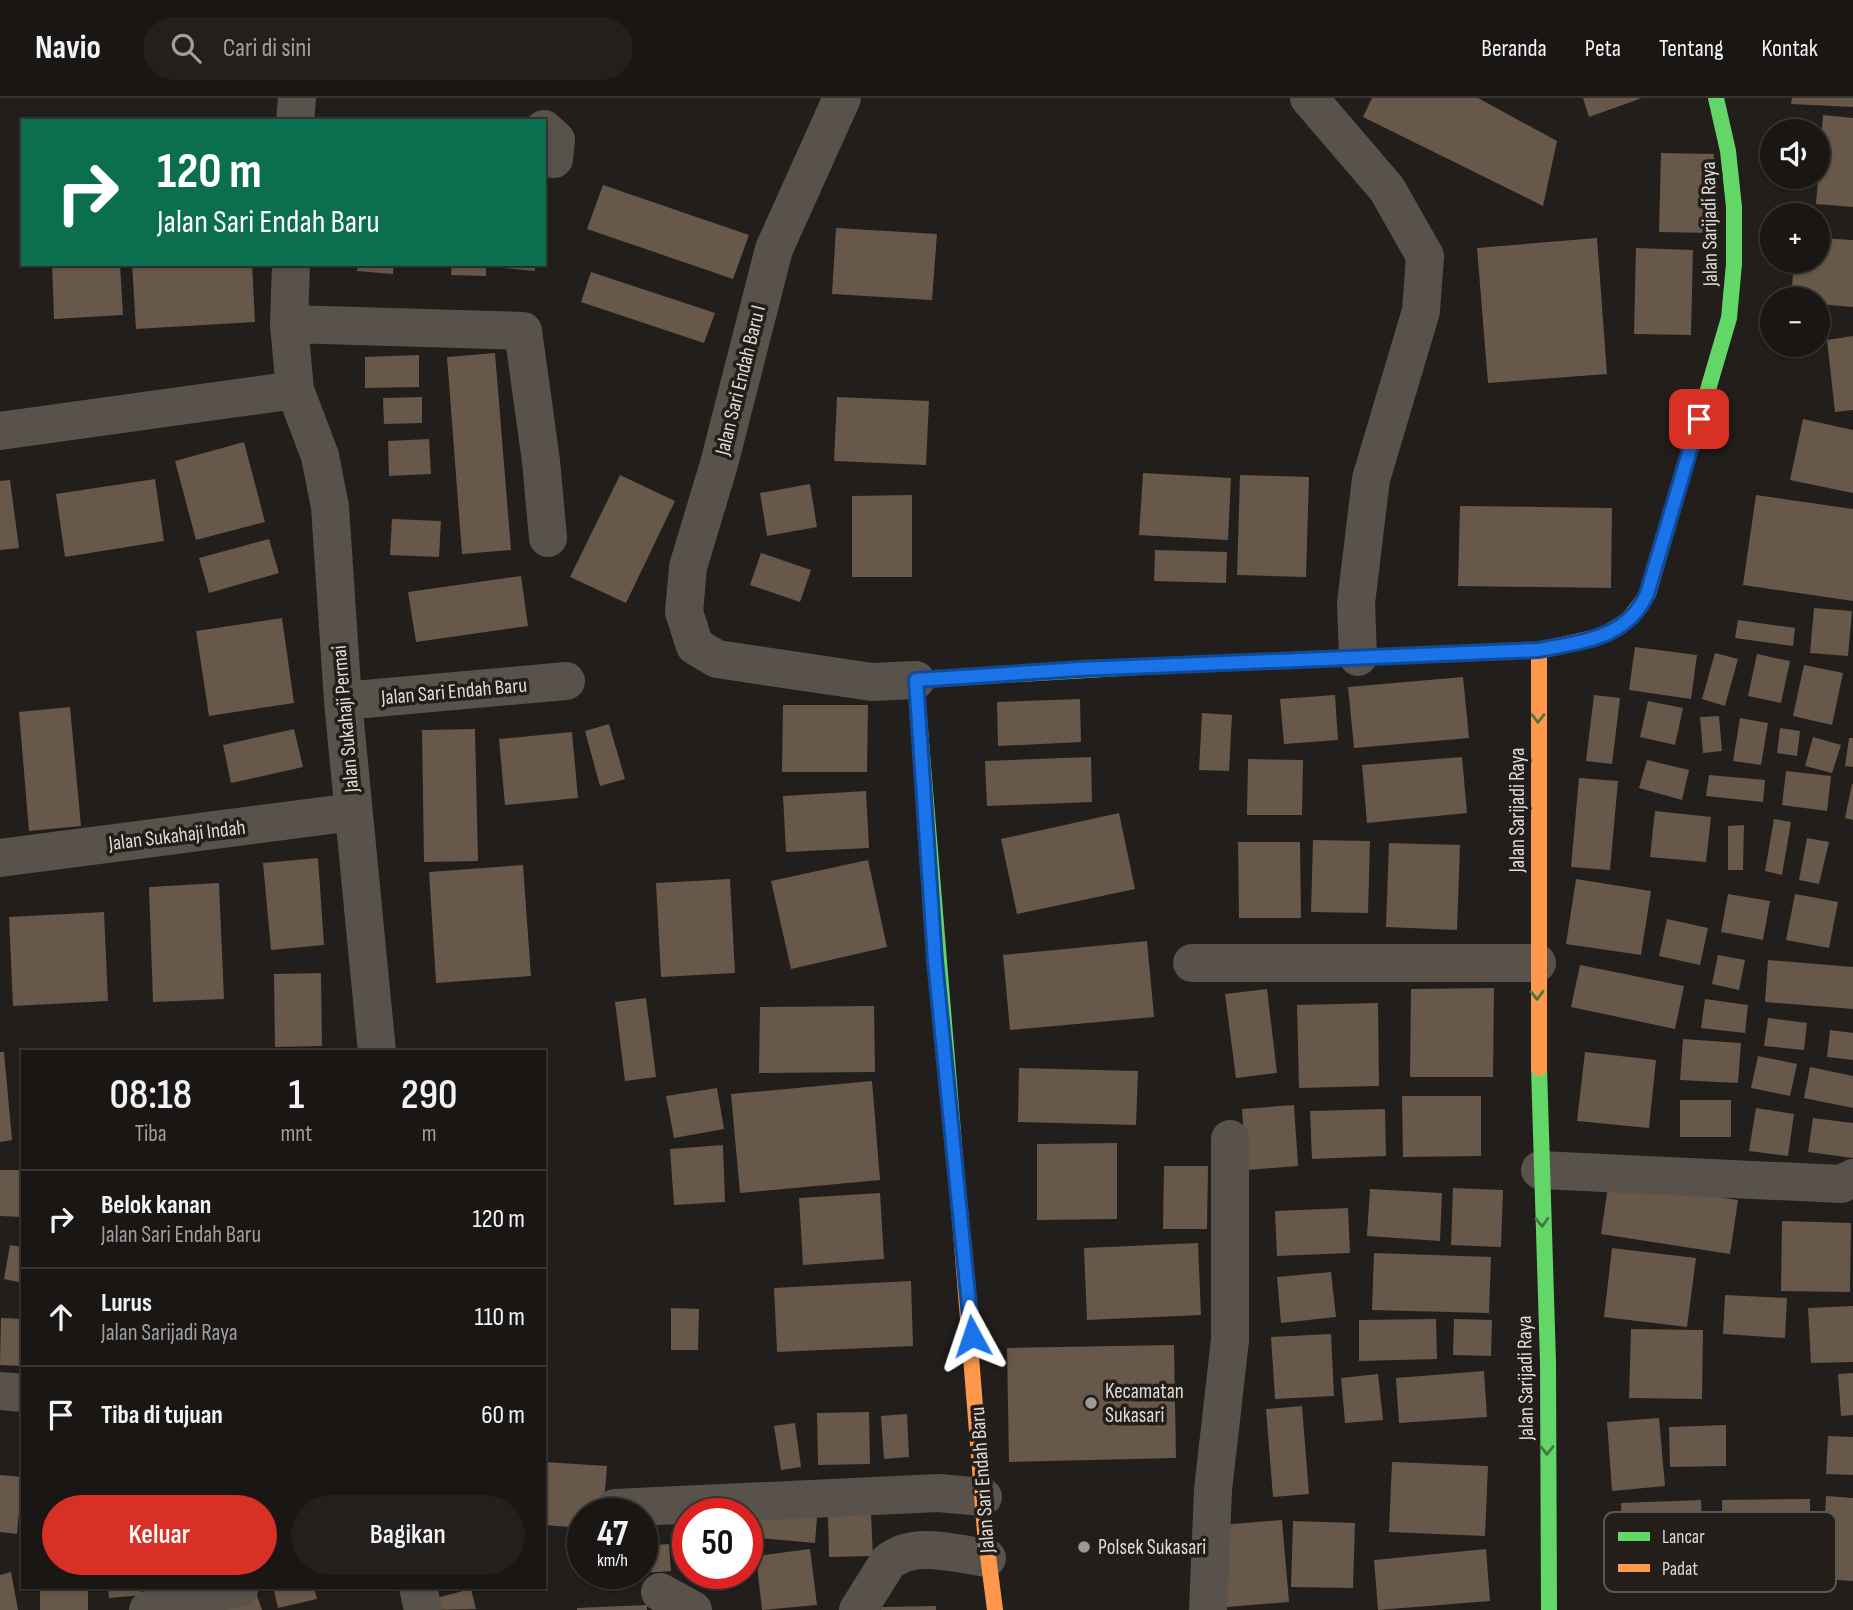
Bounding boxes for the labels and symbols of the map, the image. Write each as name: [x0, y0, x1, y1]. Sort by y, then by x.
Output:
street label: Jalan Sarijadi Raya: [1696, 161, 1723, 288]
street label: Jalan Sari Endah Baru I: [710, 303, 771, 459]
pin: [1669, 389, 1729, 449]
street label: Jalan Sukahaji Permai: [327, 644, 364, 794]
street label: Jalan Sari Endah Baru: [379, 673, 528, 710]
one-way arrow: [1531, 713, 1546, 724]
street label: Jalan Sarijadi Raya: [1505, 748, 1530, 873]
street label: Jalan Sukahaji Indah: [106, 815, 247, 856]
one-way arrow: [1530, 990, 1545, 1001]
one-way arrow: [1534, 1217, 1549, 1228]
position arrow: [935, 1299, 1009, 1373]
street label: Jalan Sarijadi Raya: [1512, 1315, 1539, 1442]
place label: Kecamatan Sukasari: [1105, 1379, 1184, 1428]
marker: Kecamatan Sukasari: [1083, 1395, 1099, 1411]
street label: Jalan Sari Endah Baru: [965, 1406, 1000, 1555]
one-way arrow: [1539, 1445, 1555, 1455]
speed limit sign: 50: [672, 1498, 763, 1589]
legend: [1604, 1512, 1836, 1592]
text: Lancar: [1662, 1526, 1705, 1549]
place label: Polsek Sukasari: [1098, 1535, 1206, 1560]
marker: Polsek Sukasari: [1076, 1539, 1092, 1555]
text: Padat: [1662, 1558, 1698, 1581]

